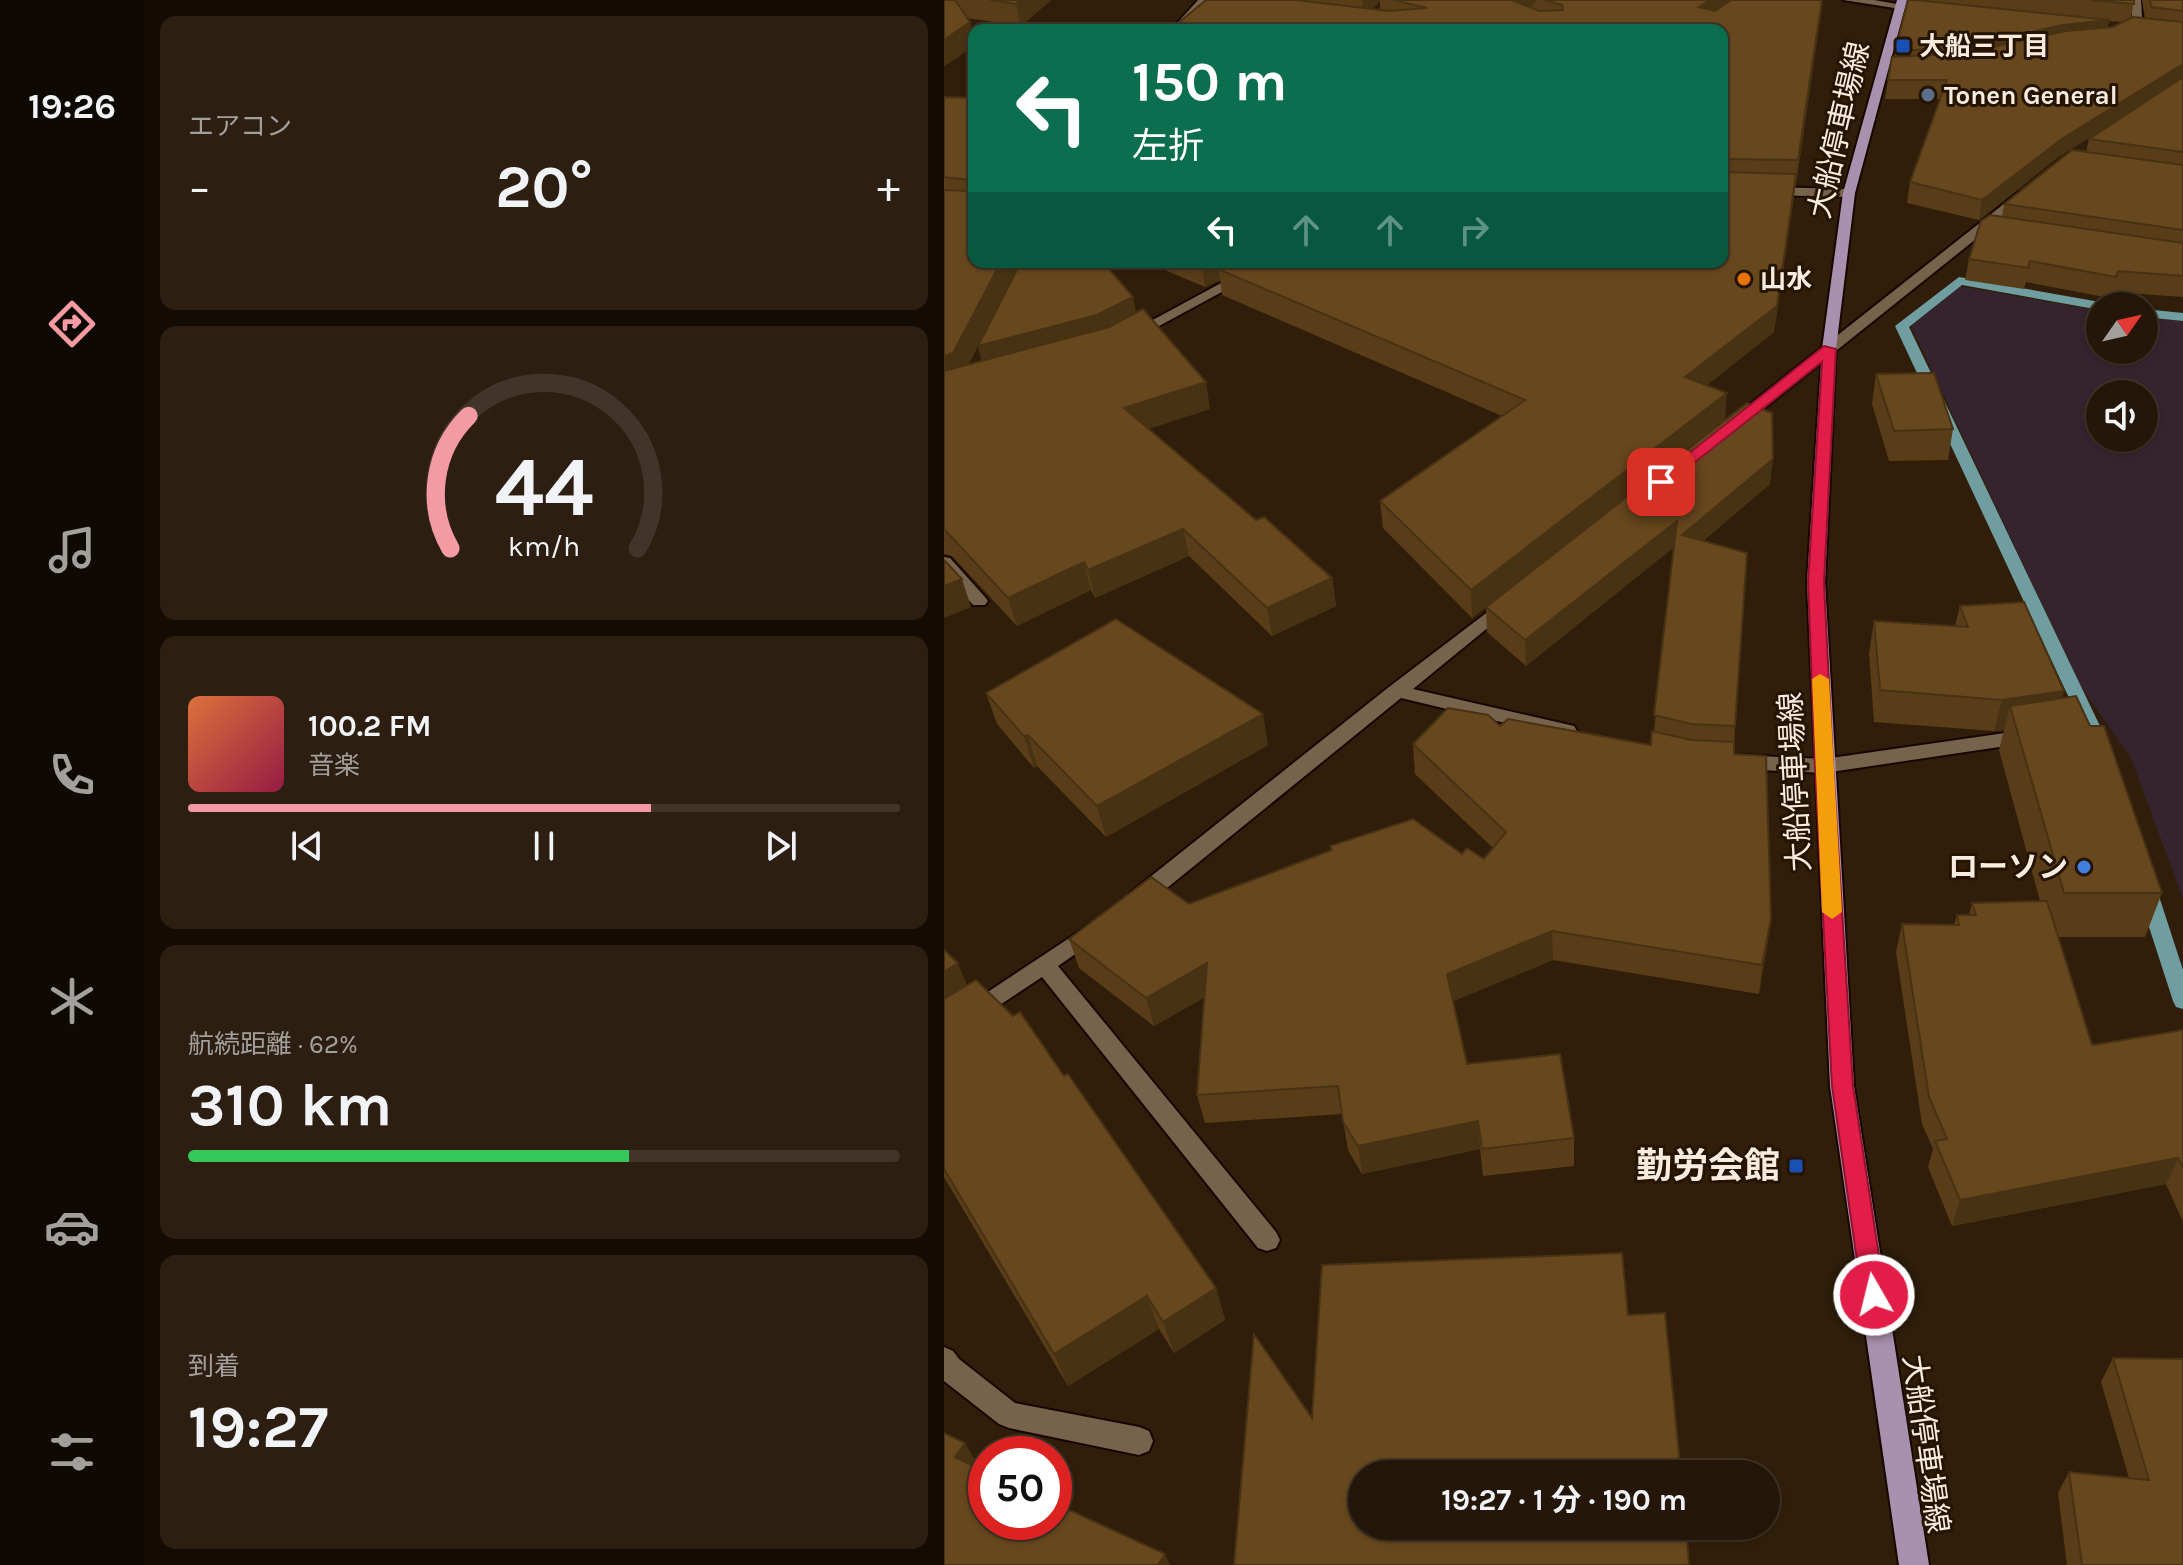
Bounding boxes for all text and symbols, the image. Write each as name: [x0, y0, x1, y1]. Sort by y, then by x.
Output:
place label: 大船三丁目: [1919, 31, 2049, 62]
marker: 大船三丁目: [1894, 37, 1912, 55]
street label: 大船停車場線: [1801, 38, 1877, 222]
text: 150 m: [1132, 49, 1287, 114]
icon: left: [1000, 56, 1104, 160]
place label: Tonen General: [1944, 80, 2118, 111]
text: 19:26: [28, 85, 116, 127]
marker: Tonen General: [1919, 86, 1937, 104]
text: エアコン: [188, 111, 292, 142]
text: 左折: [1132, 125, 1204, 167]
text: 20°: [495, 152, 593, 222]
text: −: [188, 162, 211, 213]
text: +: [877, 162, 900, 213]
icon: left: [1200, 208, 1244, 252]
icon: ahead: [1284, 208, 1328, 252]
icon: ahead: [1368, 208, 1412, 252]
icon: right: [1452, 208, 1496, 252]
place label: 山水: [1760, 264, 1812, 295]
marker: 山水: [1735, 270, 1753, 288]
north arrow: [2086, 292, 2158, 364]
map controls: [2086, 292, 2158, 452]
icon: directions: [44, 296, 100, 352]
button: sound: [2086, 380, 2158, 452]
text: 44: [494, 438, 594, 535]
pin: [1627, 448, 1695, 516]
icon: arrive: [1639, 460, 1683, 504]
icon: music: [44, 522, 100, 578]
text: km/h: [508, 530, 580, 563]
street label: 大船停車場線: [1772, 691, 1818, 873]
text: 100.2 FM: [308, 708, 431, 744]
icon: phone: [44, 747, 100, 803]
text: 音楽: [308, 750, 360, 781]
icon: previous: [285, 824, 329, 868]
icon: pause: [522, 824, 566, 868]
icon: next: [759, 824, 803, 868]
place label: ローソン: [1948, 849, 2068, 885]
marker: ローソン: [2075, 858, 2093, 876]
icon: climate: [44, 973, 100, 1029]
text: 航続距離 · 62%: [188, 1029, 358, 1060]
text: 310 km: [188, 1070, 392, 1140]
place label: 勤労会館: [1636, 1145, 1780, 1187]
marker: 勤労会館: [1787, 1157, 1805, 1175]
icon: car: [44, 1199, 100, 1255]
position arrow: [1832, 1253, 1916, 1337]
text: 到着: [188, 1351, 240, 1382]
street label: 大船停車場線: [1896, 1352, 1956, 1536]
text: 19:27: [188, 1392, 328, 1462]
icon: filters: [44, 1424, 100, 1480]
speed limit sign: 50: [968, 1436, 1072, 1540]
text: 19:27 · 1 分 · 190 m: [1441, 1482, 1687, 1518]

